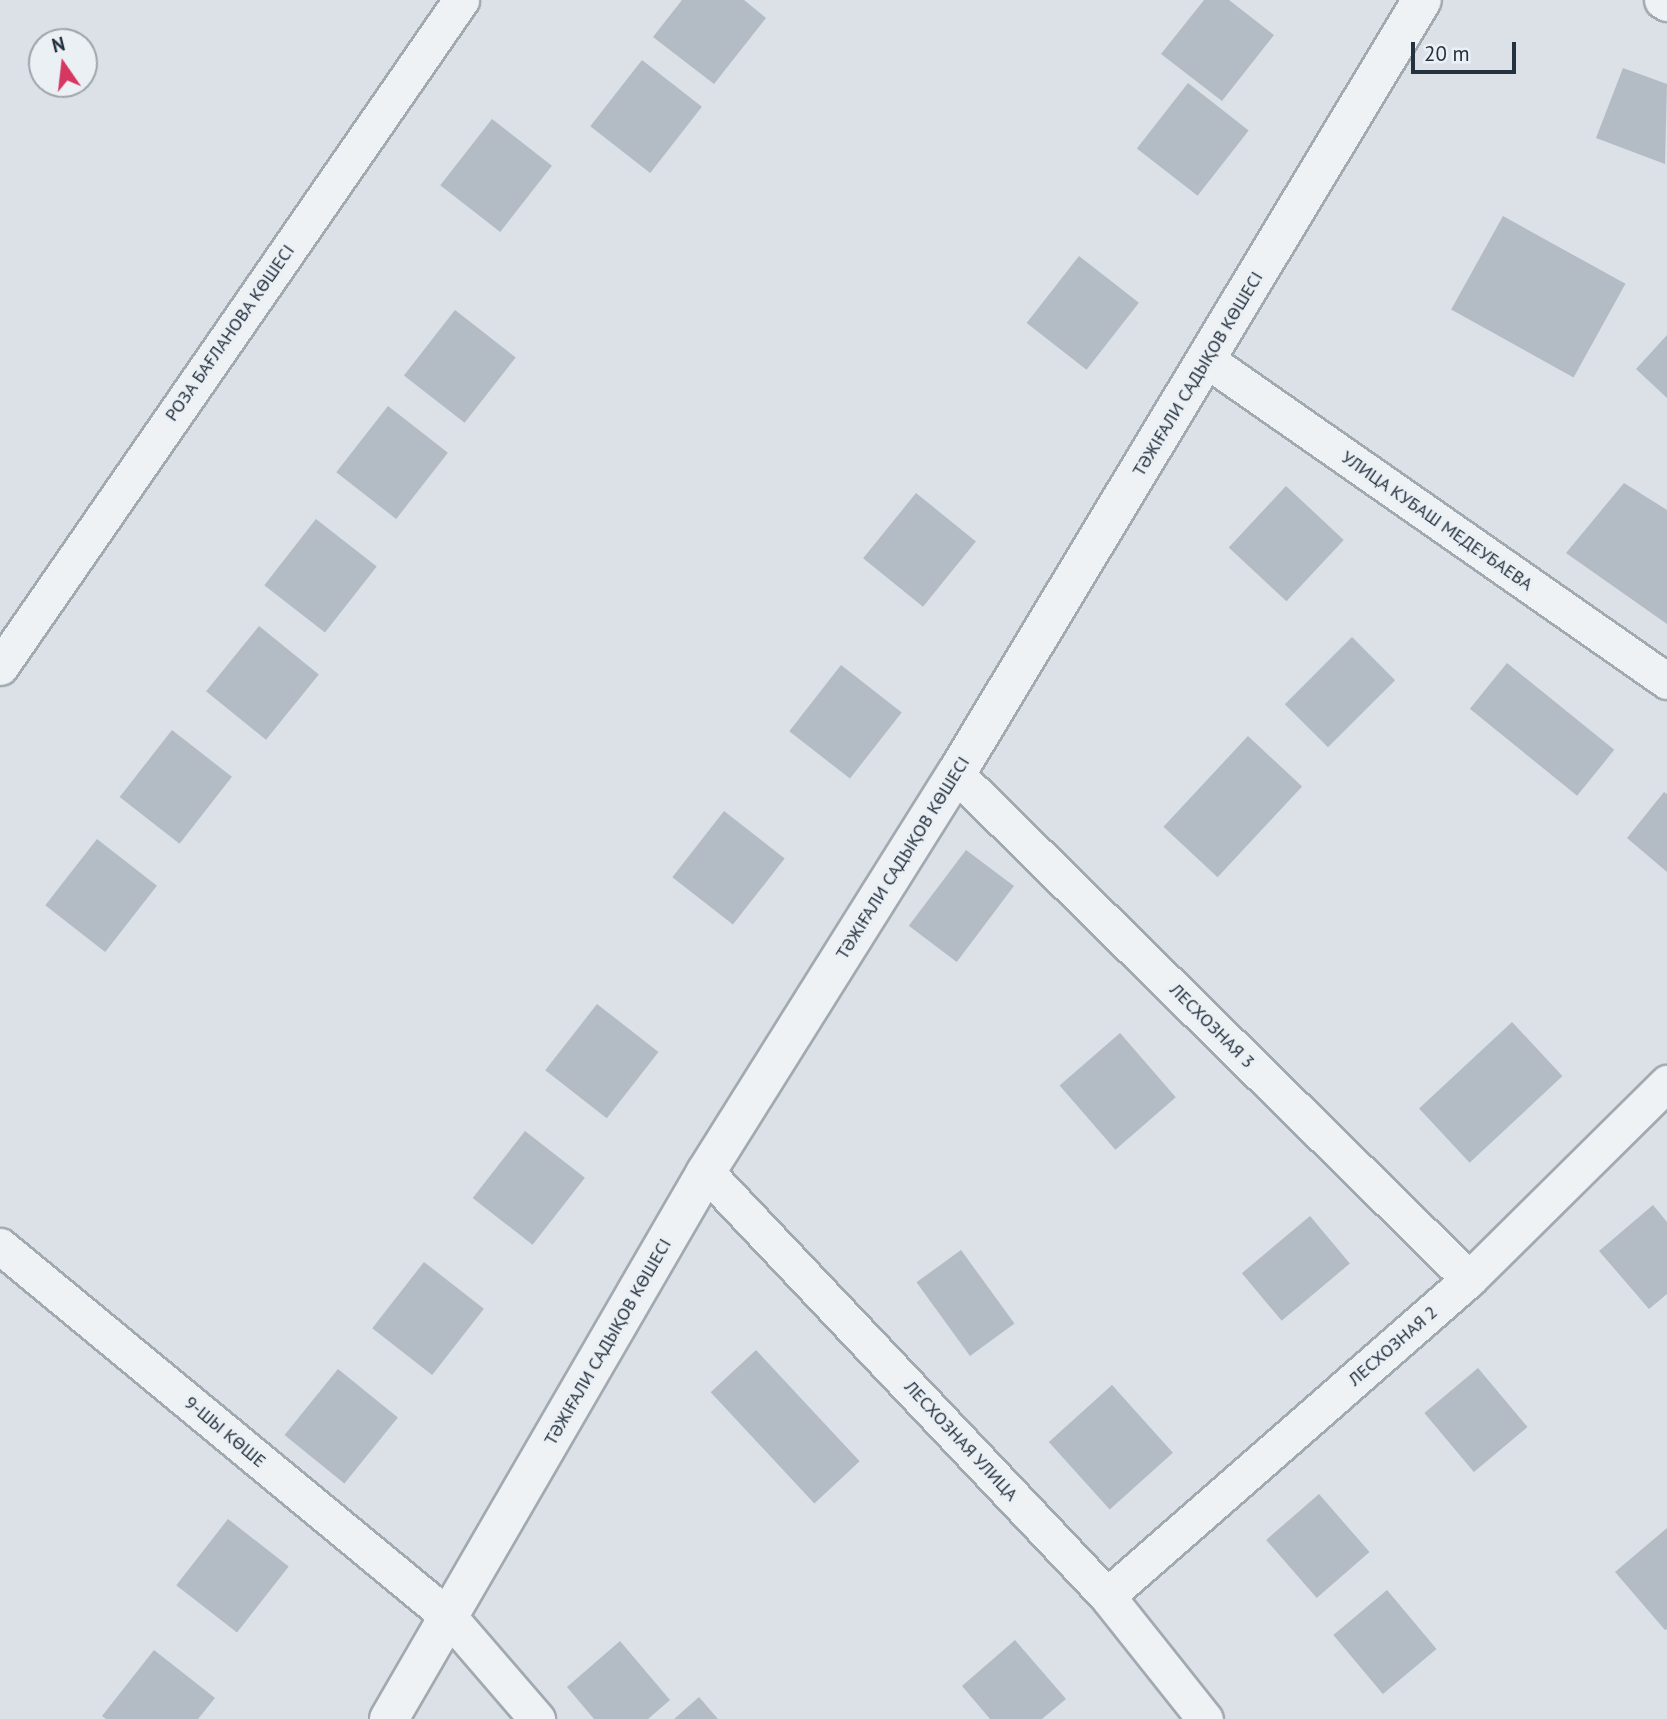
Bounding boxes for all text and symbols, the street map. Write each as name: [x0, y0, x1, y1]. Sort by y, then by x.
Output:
north arrow: [28, 28, 98, 98]
scale bar: [1415, 28, 1520, 72]
text: N: [49, 31, 67, 58]
text: 20 m: [1424, 40, 1470, 67]
street label: РОЗА БАҒЛАНОВА КӨШЕСI: [160, 240, 300, 426]
street label: ТӘЖІҒАЛИ САДЫҚОВ КӨШЕСІ: [1128, 268, 1268, 480]
street label: УЛИЦА КУБАШ МЕДЕУБАЕВА: [1337, 446, 1537, 596]
street label: ТӘЖІҒАЛИ САДЫҚОВ КӨШЕСІ: [832, 753, 974, 963]
street label: ЛЕСХОЗНАЯ 3: [1165, 979, 1259, 1073]
street label: ТӘЖІҒАЛИ САДЫҚОВ КӨШЕСІ: [540, 1235, 676, 1449]
street label: ЛЕСХОЗНАЯ 2: [1344, 1301, 1442, 1391]
street label: ЛЕСХОЗНАЯ УЛИЦА: [900, 1376, 1022, 1506]
street label: 9-ШЫ КӨШЕ: [180, 1392, 270, 1472]

